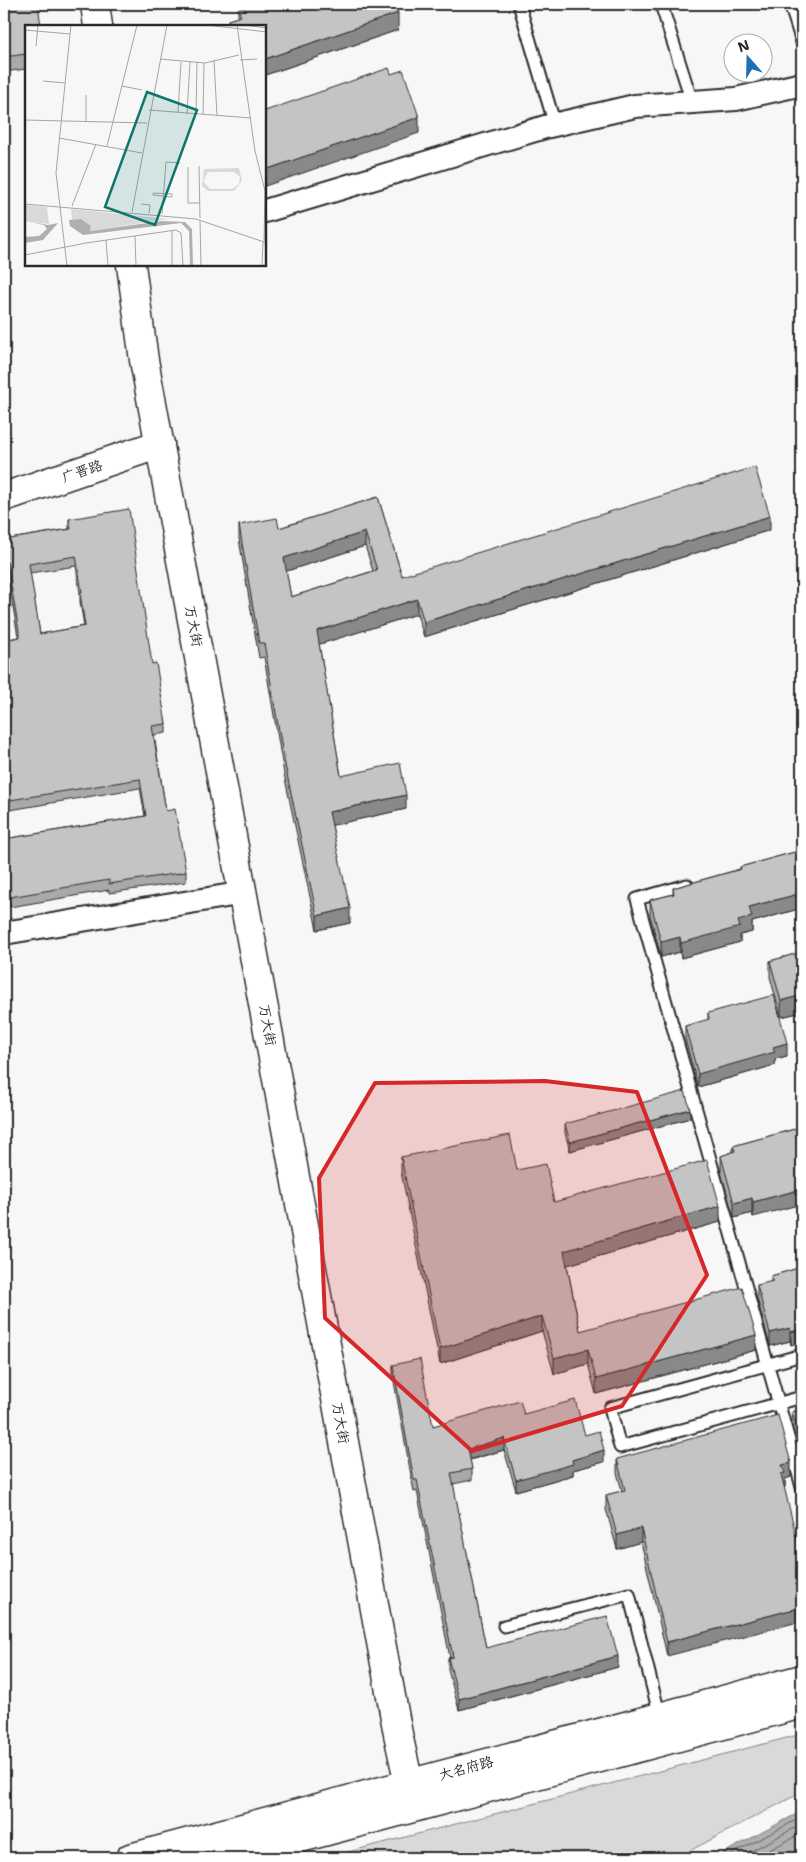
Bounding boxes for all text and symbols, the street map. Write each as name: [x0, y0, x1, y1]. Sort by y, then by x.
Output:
inset map: [25, 25, 266, 266]
north arrow: [724, 32, 774, 82]
text: N: [735, 35, 752, 56]
street label: 广晋路: [59, 456, 105, 486]
street label: 万大街: [181, 604, 207, 648]
street label: 万大街: [255, 1003, 281, 1047]
street label: 万大街: [328, 1401, 354, 1445]
street label: 大名府路: [437, 1752, 495, 1784]

